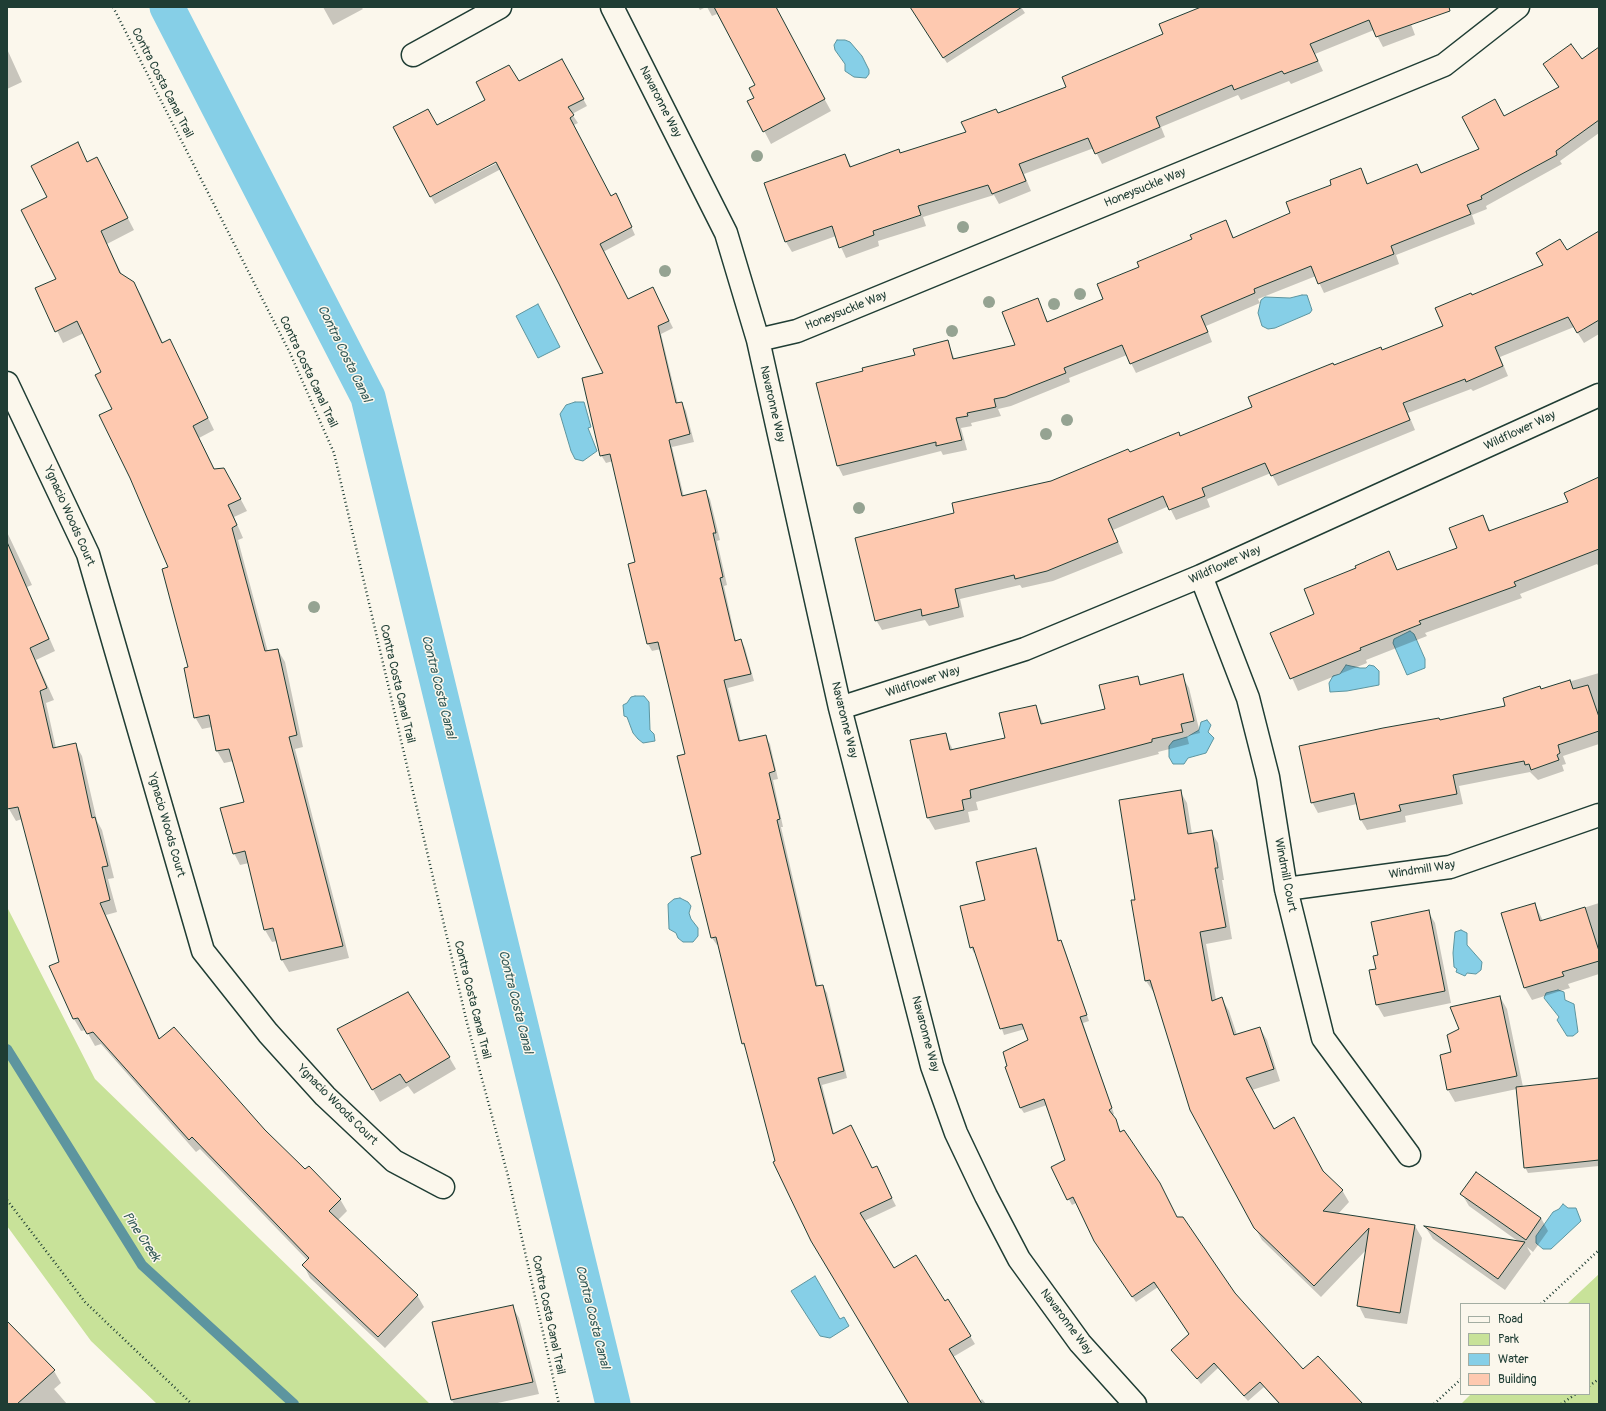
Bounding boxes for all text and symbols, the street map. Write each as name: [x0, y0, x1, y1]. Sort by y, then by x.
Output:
street label: Contra Costa Canal Trail: [128, 26, 196, 140]
street label: Navaronne Way: [636, 64, 684, 140]
street label: Honeysuckle Way: [1102, 165, 1188, 211]
street label: Honeysuckle Way: [803, 288, 889, 334]
water label: Contra Costa Canal: [314, 303, 374, 405]
street label: Contra Costa Canal Trail: [276, 314, 340, 430]
street label: Navaronne Way: [756, 364, 788, 444]
street label: Wildflower Way: [1482, 408, 1558, 454]
street label: Ygnacio Woods Court: [40, 464, 98, 568]
street label: Wildflower Way: [1187, 543, 1263, 587]
street label: Contra Costa Canal Trail: [376, 623, 418, 745]
water label: Contra Costa Canal: [418, 634, 458, 740]
street label: Wildflower Way: [884, 663, 962, 701]
street label: Navaronne Way: [828, 680, 860, 760]
street label: Ygnacio Woods Court: [144, 771, 188, 879]
street label: Windmill Court: [1271, 837, 1299, 913]
street label: Windmill Way: [1388, 858, 1456, 882]
street label: Contra Costa Canal Trail: [450, 939, 494, 1061]
water label: Contra Costa Canal: [495, 949, 535, 1055]
street label: Navaronne Way: [908, 994, 942, 1074]
street label: Ygnacio Woods Court: [294, 1062, 380, 1148]
water label: Pine Creek: [119, 1209, 163, 1265]
street label: Contra Costa Canal Trail: [528, 1254, 568, 1376]
water label: Contra Costa Canal: [572, 1264, 612, 1370]
street label: Navaronne Way: [1037, 1286, 1095, 1358]
legend: [1460, 1303, 1590, 1395]
text: Road: [1498, 1312, 1523, 1327]
text: Park: [1498, 1332, 1519, 1347]
text: Water: [1498, 1352, 1529, 1367]
text: Building: [1498, 1372, 1537, 1387]

